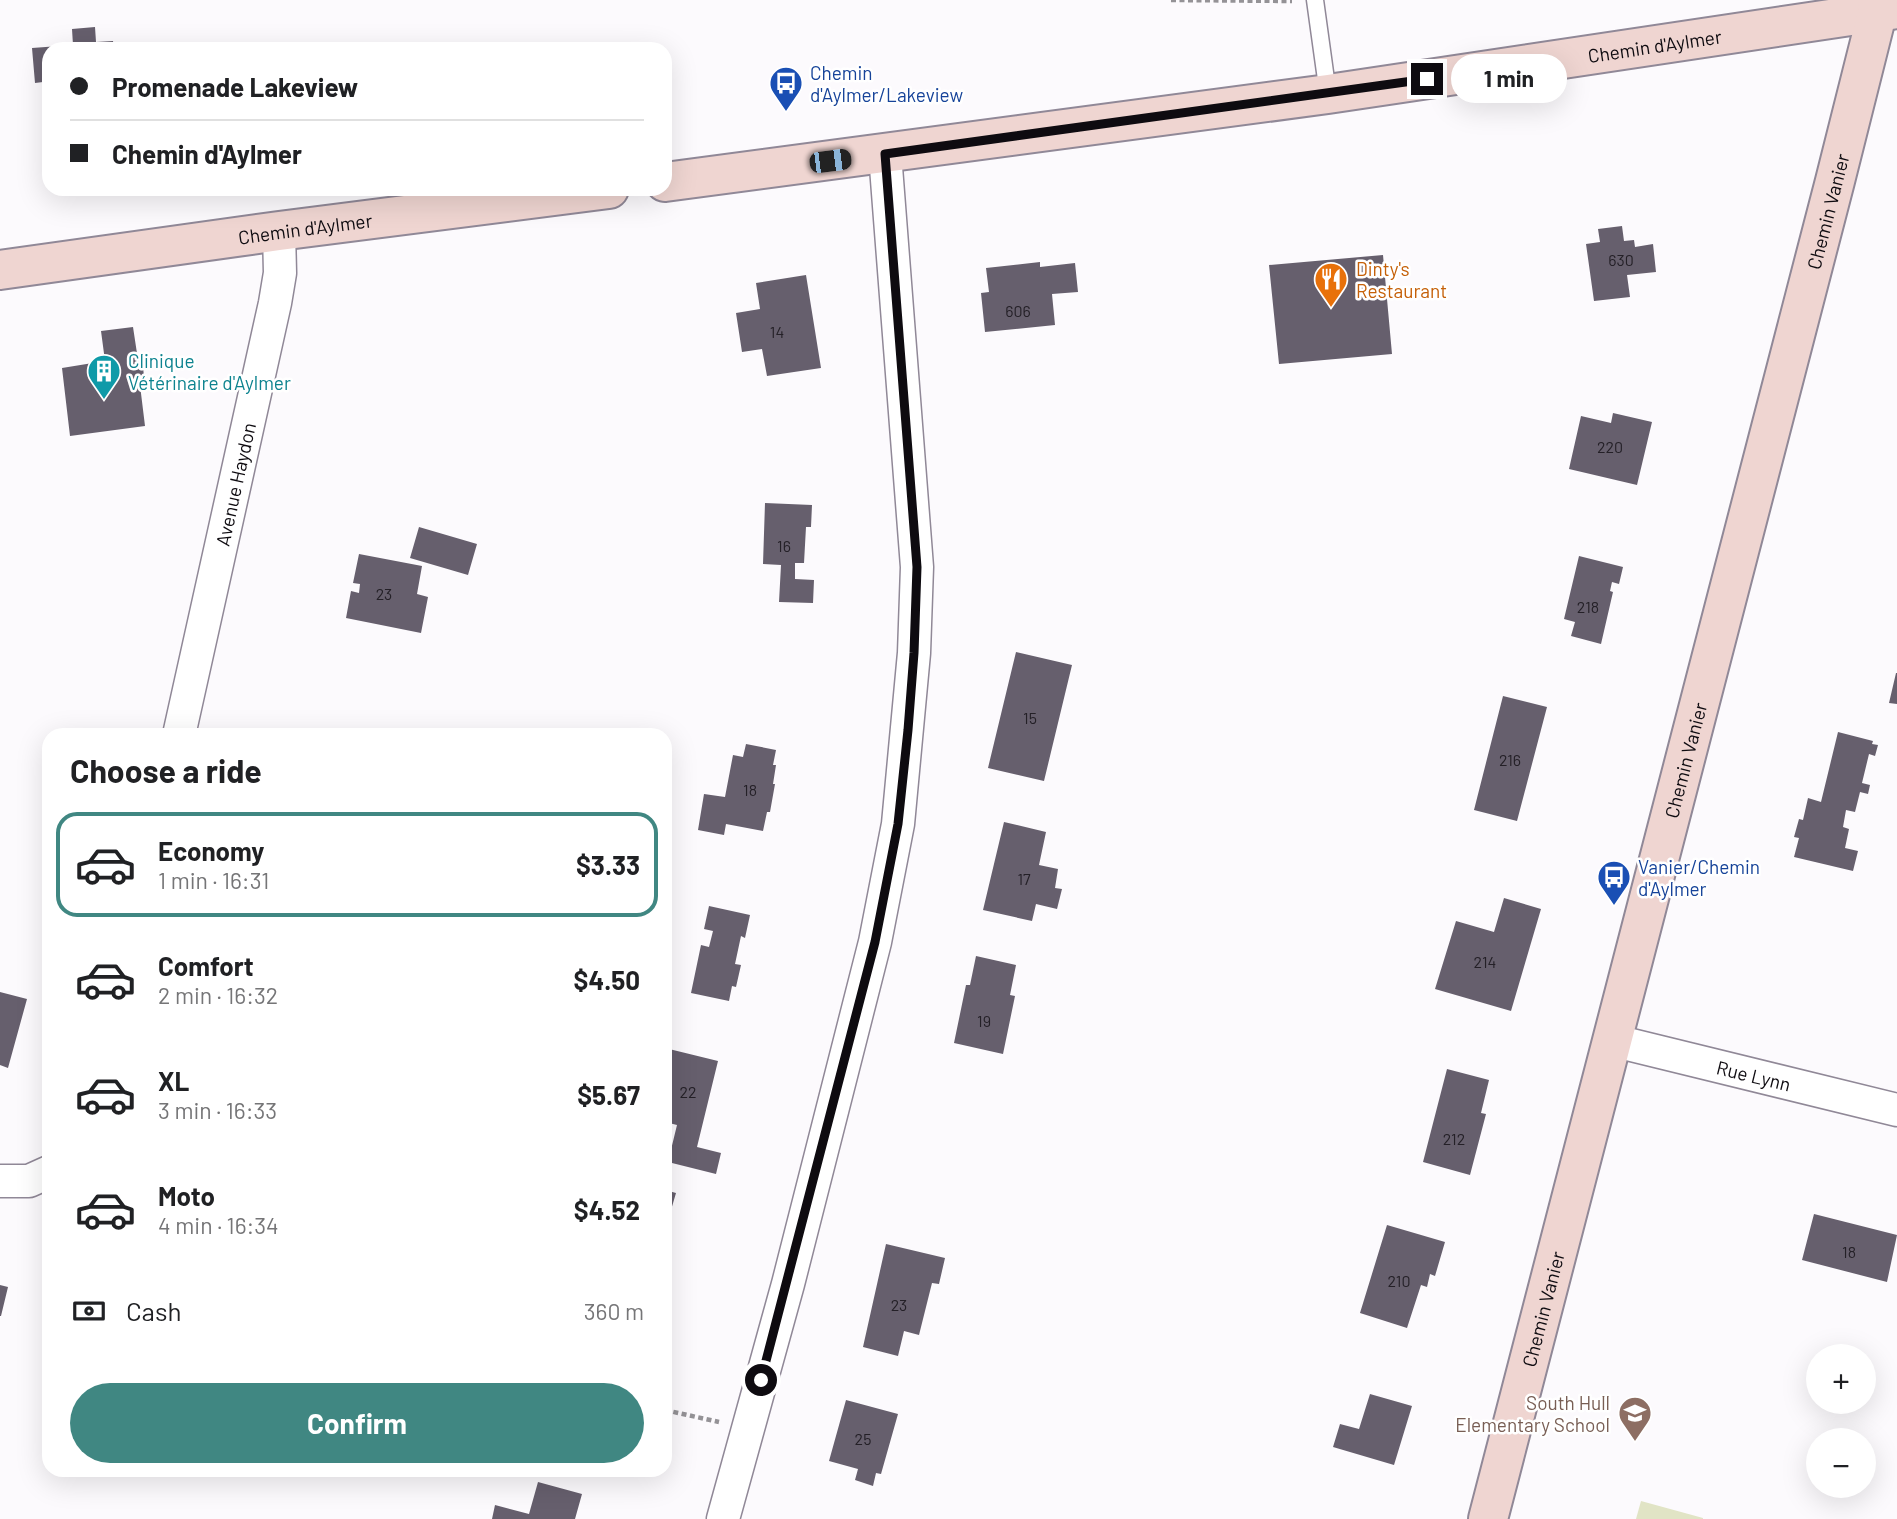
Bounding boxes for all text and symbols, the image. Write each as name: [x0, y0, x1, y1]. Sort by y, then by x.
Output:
street label: Chemin d'Aylmer: [1586, 24, 1723, 67]
callout: 1 min: [1452, 55, 1567, 104]
place label: Chemin d'Aylmer/Lakeview: [810, 61, 963, 106]
route end: [1411, 63, 1443, 95]
bus stop icon: Chemin d'Aylmer/Lakeview: [767, 64, 805, 113]
text: 1 min: [1484, 64, 1534, 92]
text: Promenade Lakeview: [112, 71, 358, 102]
text: Chemin d'Aylmer: [112, 138, 302, 169]
car: [808, 148, 853, 174]
street label: Chemin Vanier: [1801, 151, 1853, 272]
street label: Chemin d'Aylmer: [237, 208, 374, 248]
house number: 630: [1608, 250, 1634, 269]
place label: Dinty's Restaurant: [1356, 257, 1447, 302]
restaurant icon: Dinty's Restaurant: [1312, 260, 1350, 309]
house number: 606: [1005, 301, 1031, 320]
house number: 14: [770, 322, 784, 341]
place label: Clinique Vétérinaire d'Aylmer: [128, 349, 291, 394]
building icon: Clinique Vétérinaire d'Aylmer: [85, 352, 123, 401]
street label: Avenue Haydon: [210, 420, 260, 548]
house number: 220: [1597, 437, 1623, 456]
house number: 16: [777, 536, 791, 555]
house number: 23: [376, 584, 392, 603]
house number: 218: [1577, 597, 1599, 616]
street label: Chemin Vanier: [1659, 700, 1711, 820]
house number: 15: [1023, 708, 1037, 727]
house number: 216: [1499, 750, 1521, 769]
text: Choose a ride: [70, 751, 262, 789]
house number: 18: [743, 780, 757, 799]
icon: car: [74, 833, 137, 896]
text: Economy: [158, 835, 264, 866]
text: $3.33: [576, 849, 640, 880]
place label: Vanier/Chemin d'Aylmer: [1638, 855, 1760, 900]
bus stop icon: Vanier/Chemin d'Aylmer: [1595, 858, 1633, 907]
text: 1 min · 16:31: [158, 866, 269, 894]
house number: 17: [1017, 869, 1031, 888]
icon: car: [74, 948, 137, 1011]
text: Comfort: [158, 950, 254, 981]
house number: 214: [1474, 952, 1496, 971]
text: $4.50: [574, 964, 640, 995]
text: 2 min · 16:32: [158, 981, 278, 1009]
house number: 19: [977, 1011, 991, 1030]
street label: Rue Lynn: [1714, 1055, 1793, 1095]
icon: car: [74, 1063, 137, 1126]
text: XL: [158, 1065, 189, 1096]
text: $5.67: [577, 1079, 640, 1110]
house number: 22: [679, 1082, 697, 1101]
text: 3 min · 16:33: [158, 1096, 277, 1124]
house number: 212: [1443, 1129, 1465, 1148]
icon: car: [74, 1178, 137, 1241]
text: Moto: [158, 1180, 215, 1211]
text: $4.52: [574, 1194, 640, 1225]
text: 4 min · 16:34: [158, 1211, 279, 1239]
house number: 18: [1842, 1242, 1856, 1261]
street label: Chemin Vanier: [1516, 1249, 1569, 1369]
house number: 210: [1388, 1271, 1411, 1290]
icon: cash: [70, 1292, 108, 1330]
text: Cash: [126, 1295, 181, 1326]
house number: 23: [891, 1295, 907, 1314]
text: 360 m: [584, 1297, 644, 1325]
map controls: [1806, 1344, 1876, 1498]
button: +: [1806, 1344, 1876, 1414]
route start: [745, 1364, 777, 1396]
button: Confirm: [70, 1383, 644, 1463]
place label: South Hull Elementary School: [1455, 1391, 1610, 1436]
school or university icon: South Hull Elementary School: [1616, 1394, 1654, 1443]
button: −: [1806, 1428, 1876, 1498]
house number: 25: [855, 1429, 871, 1448]

